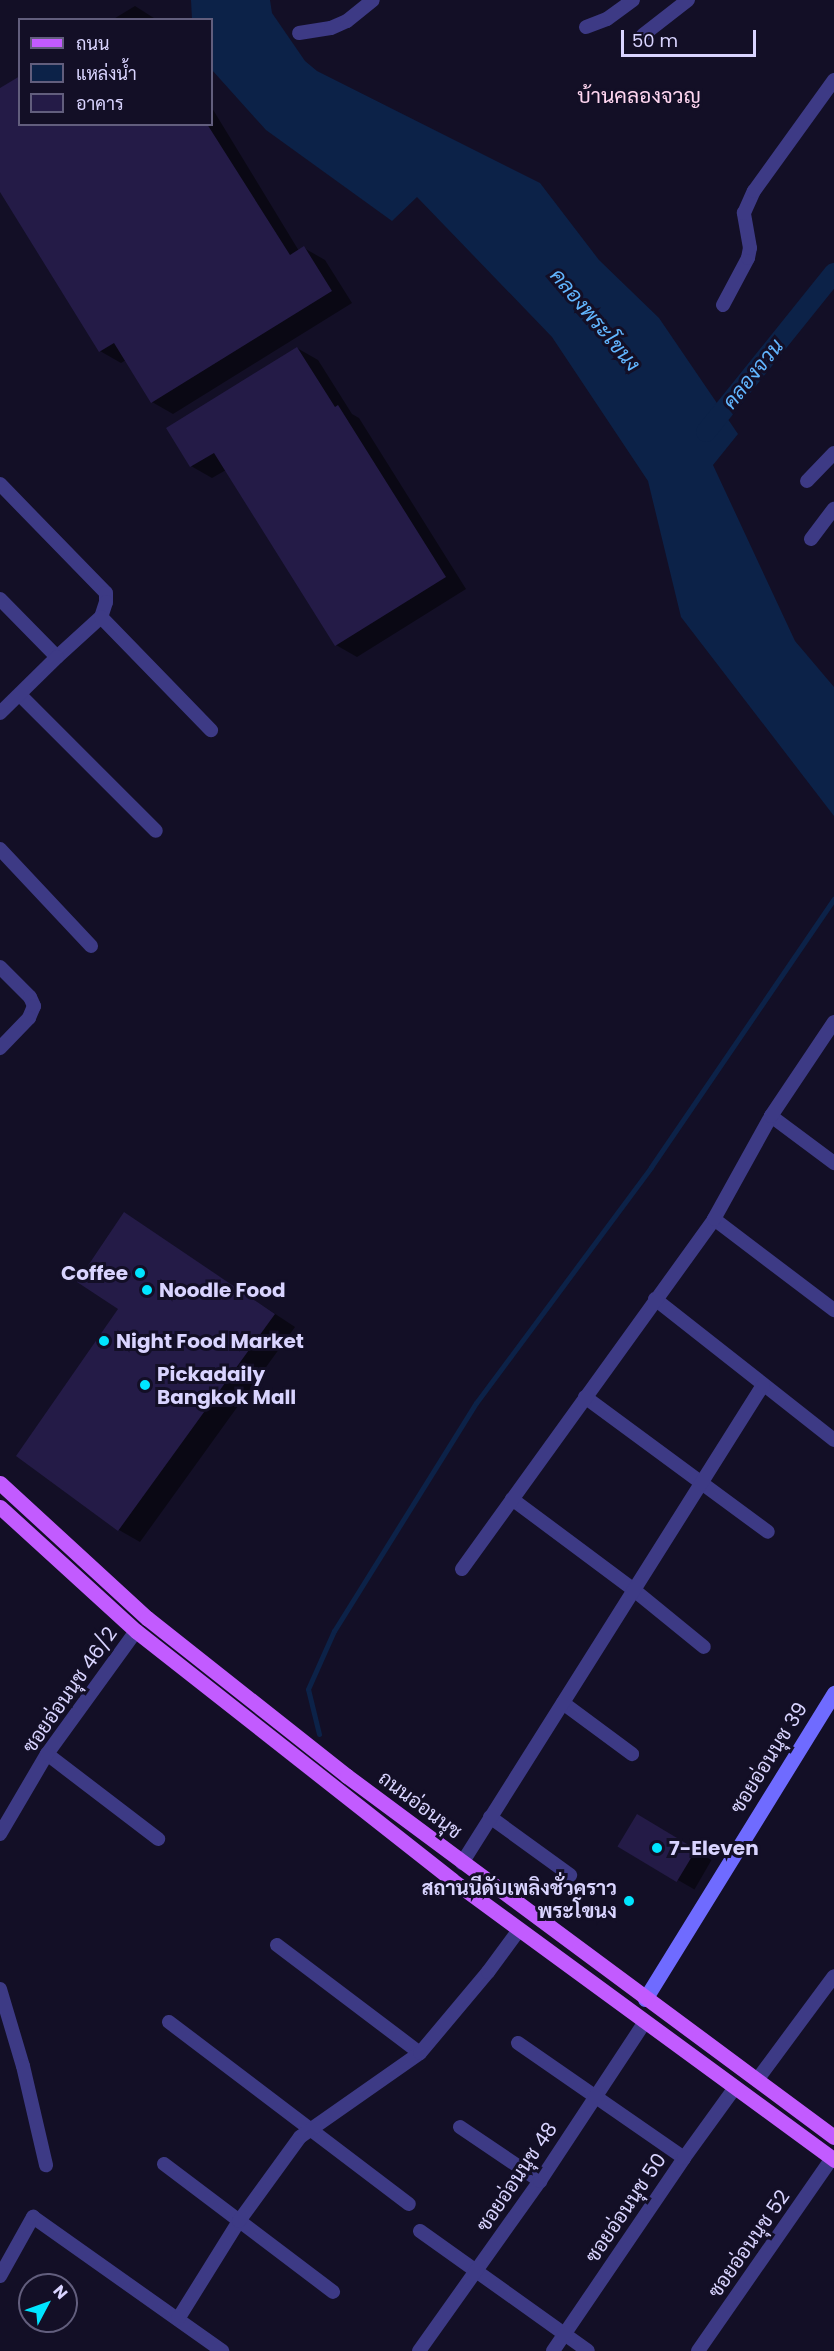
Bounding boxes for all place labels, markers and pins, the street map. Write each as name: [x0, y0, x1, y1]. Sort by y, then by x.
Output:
place label: Coffee: [61, 1261, 128, 1285]
marker: Coffee: [133, 1266, 147, 1280]
place label: Noodle Food: [159, 1278, 286, 1302]
marker: Noodle Food: [140, 1283, 154, 1297]
place label: Night Food Market: [116, 1329, 304, 1353]
marker: Night Food Market: [97, 1334, 111, 1348]
place label: Pickadaily Bangkok Mall: [157, 1362, 296, 1409]
marker: Pickadaily Bangkok Mall: [138, 1378, 152, 1392]
place label: 7-Eleven: [669, 1836, 759, 1860]
marker: 7-Eleven: [650, 1841, 664, 1855]
place label: สถานนีดับเพลิงชั่วคราว พระโขนง: [422, 1877, 617, 1924]
marker: สถานนีดับเพลิงชั่วคราว พระโขนง: [622, 1894, 636, 1908]

